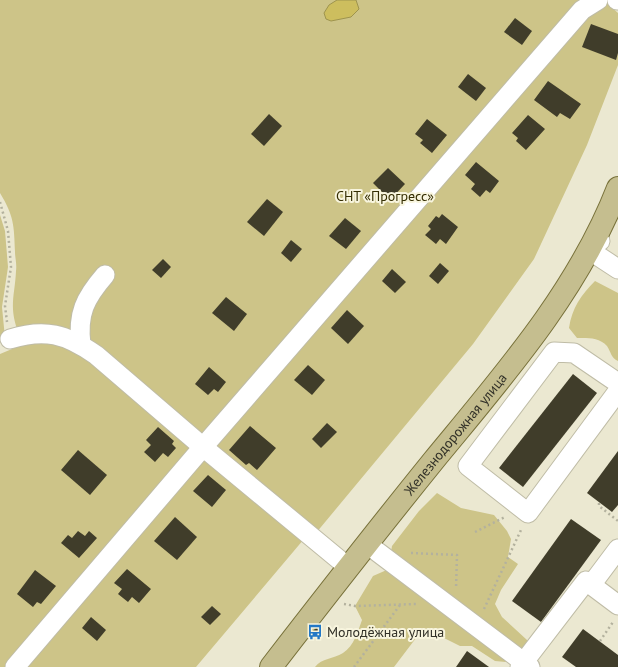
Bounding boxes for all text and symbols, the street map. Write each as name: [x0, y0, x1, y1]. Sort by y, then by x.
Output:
park label: СНТ «Прогресс»: [336, 187, 434, 205]
street label: Железнодорожная улица: [399, 369, 511, 500]
bus stop icon: Молодёжная улица: [306, 623, 324, 641]
place label: Молодёжная улица: [327, 623, 444, 641]

